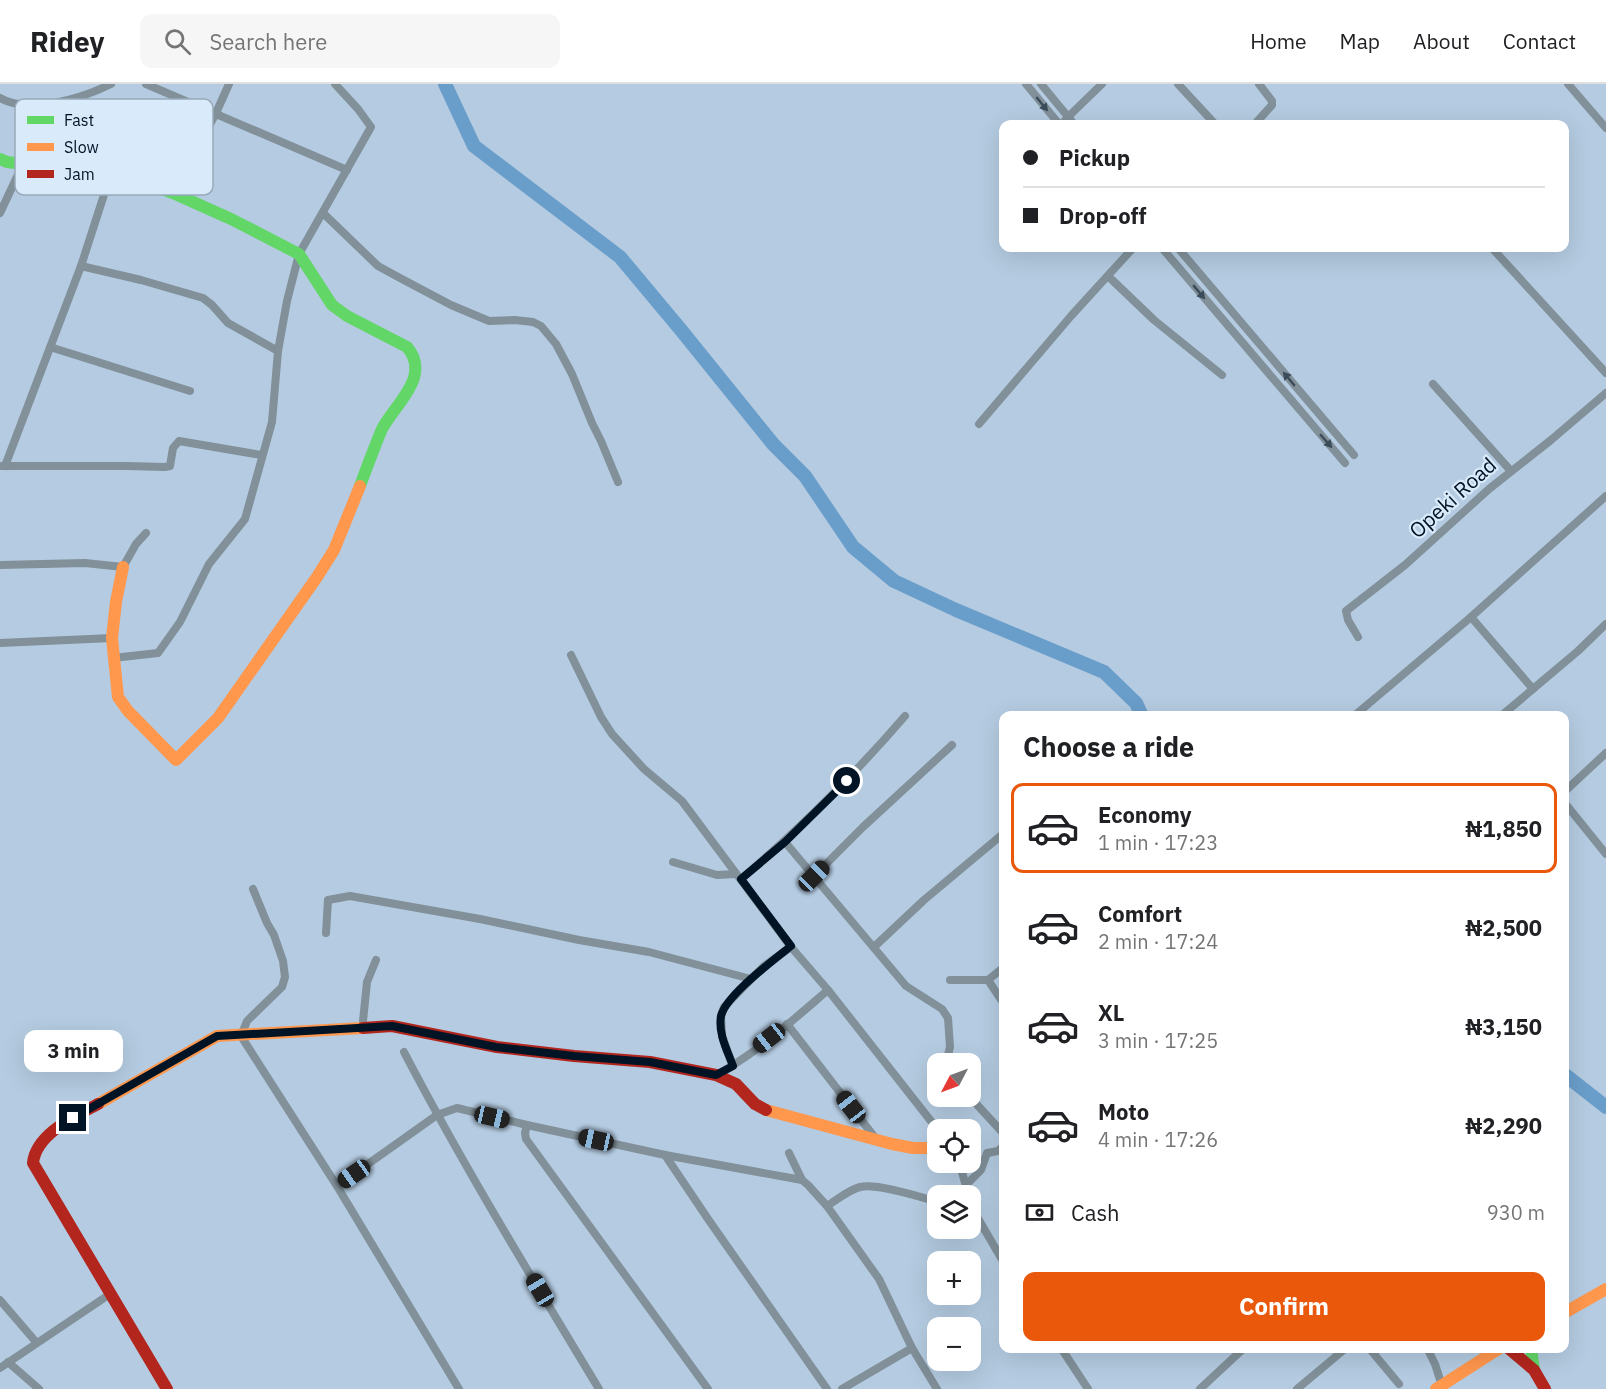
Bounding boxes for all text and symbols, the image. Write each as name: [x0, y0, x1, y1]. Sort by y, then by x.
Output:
search box: [140, 14, 560, 68]
text: Ridey: [30, 23, 104, 60]
icon: search: [161, 25, 194, 58]
text: Search here: [209, 27, 327, 56]
text: Home: [1250, 27, 1307, 55]
text: Map: [1340, 27, 1380, 55]
text: About: [1413, 27, 1470, 55]
text: Contact: [1503, 27, 1576, 55]
one-way arrow: [1036, 96, 1049, 112]
legend: [15, 99, 213, 195]
text: Fast: [64, 110, 94, 130]
text: Slow: [64, 137, 99, 157]
text: Pickup: [1059, 143, 1130, 172]
text: Jam: [64, 164, 95, 184]
text: Drop-off: [1059, 201, 1146, 230]
one-way arrow: [1192, 284, 1205, 299]
one-way arrow: [1283, 371, 1296, 387]
one-way arrow: [1319, 433, 1332, 448]
street label: Opeki Road: [1403, 451, 1502, 544]
text: Choose a ride: [1023, 729, 1194, 764]
route start: [833, 767, 860, 794]
text: Economy: [1098, 800, 1192, 829]
icon: car: [1026, 801, 1080, 855]
text: ₦1,850: [1465, 814, 1542, 843]
text: 1 min · 17:23: [1098, 829, 1218, 856]
car: [795, 857, 833, 895]
text: Comfort: [1098, 899, 1182, 928]
icon: car: [1026, 900, 1080, 954]
text: ₦2,500: [1465, 913, 1542, 942]
text: 2 min · 17:24: [1098, 928, 1218, 955]
text: XL: [1098, 998, 1124, 1027]
icon: car: [1026, 999, 1080, 1053]
text: ₦3,150: [1465, 1012, 1542, 1041]
car: [749, 1020, 789, 1056]
text: 3 min · 17:25: [1098, 1027, 1218, 1054]
callout: 3 min: [23, 1031, 122, 1073]
text: 3 min: [47, 1037, 100, 1064]
north arrow: [927, 1053, 981, 1107]
map controls: [927, 1053, 981, 1371]
car: [833, 1087, 869, 1127]
text: Moto: [1098, 1097, 1149, 1126]
icon: car: [1026, 1098, 1080, 1152]
route end: [59, 1104, 86, 1131]
car: [472, 1104, 512, 1130]
text: ₦2,290: [1465, 1111, 1542, 1140]
button: locate: [927, 1119, 981, 1173]
text: 4 min · 17:26: [1098, 1126, 1218, 1153]
car: [577, 1127, 615, 1153]
car: [334, 1156, 374, 1192]
button: layers: [927, 1185, 981, 1239]
icon: cash: [1023, 1196, 1056, 1229]
text: Cash: [1071, 1198, 1120, 1227]
text: 930 m: [1487, 1199, 1545, 1226]
button: +: [927, 1251, 981, 1305]
car: [523, 1270, 557, 1310]
button: Confirm: [1023, 1272, 1545, 1341]
button: −: [927, 1317, 981, 1371]

